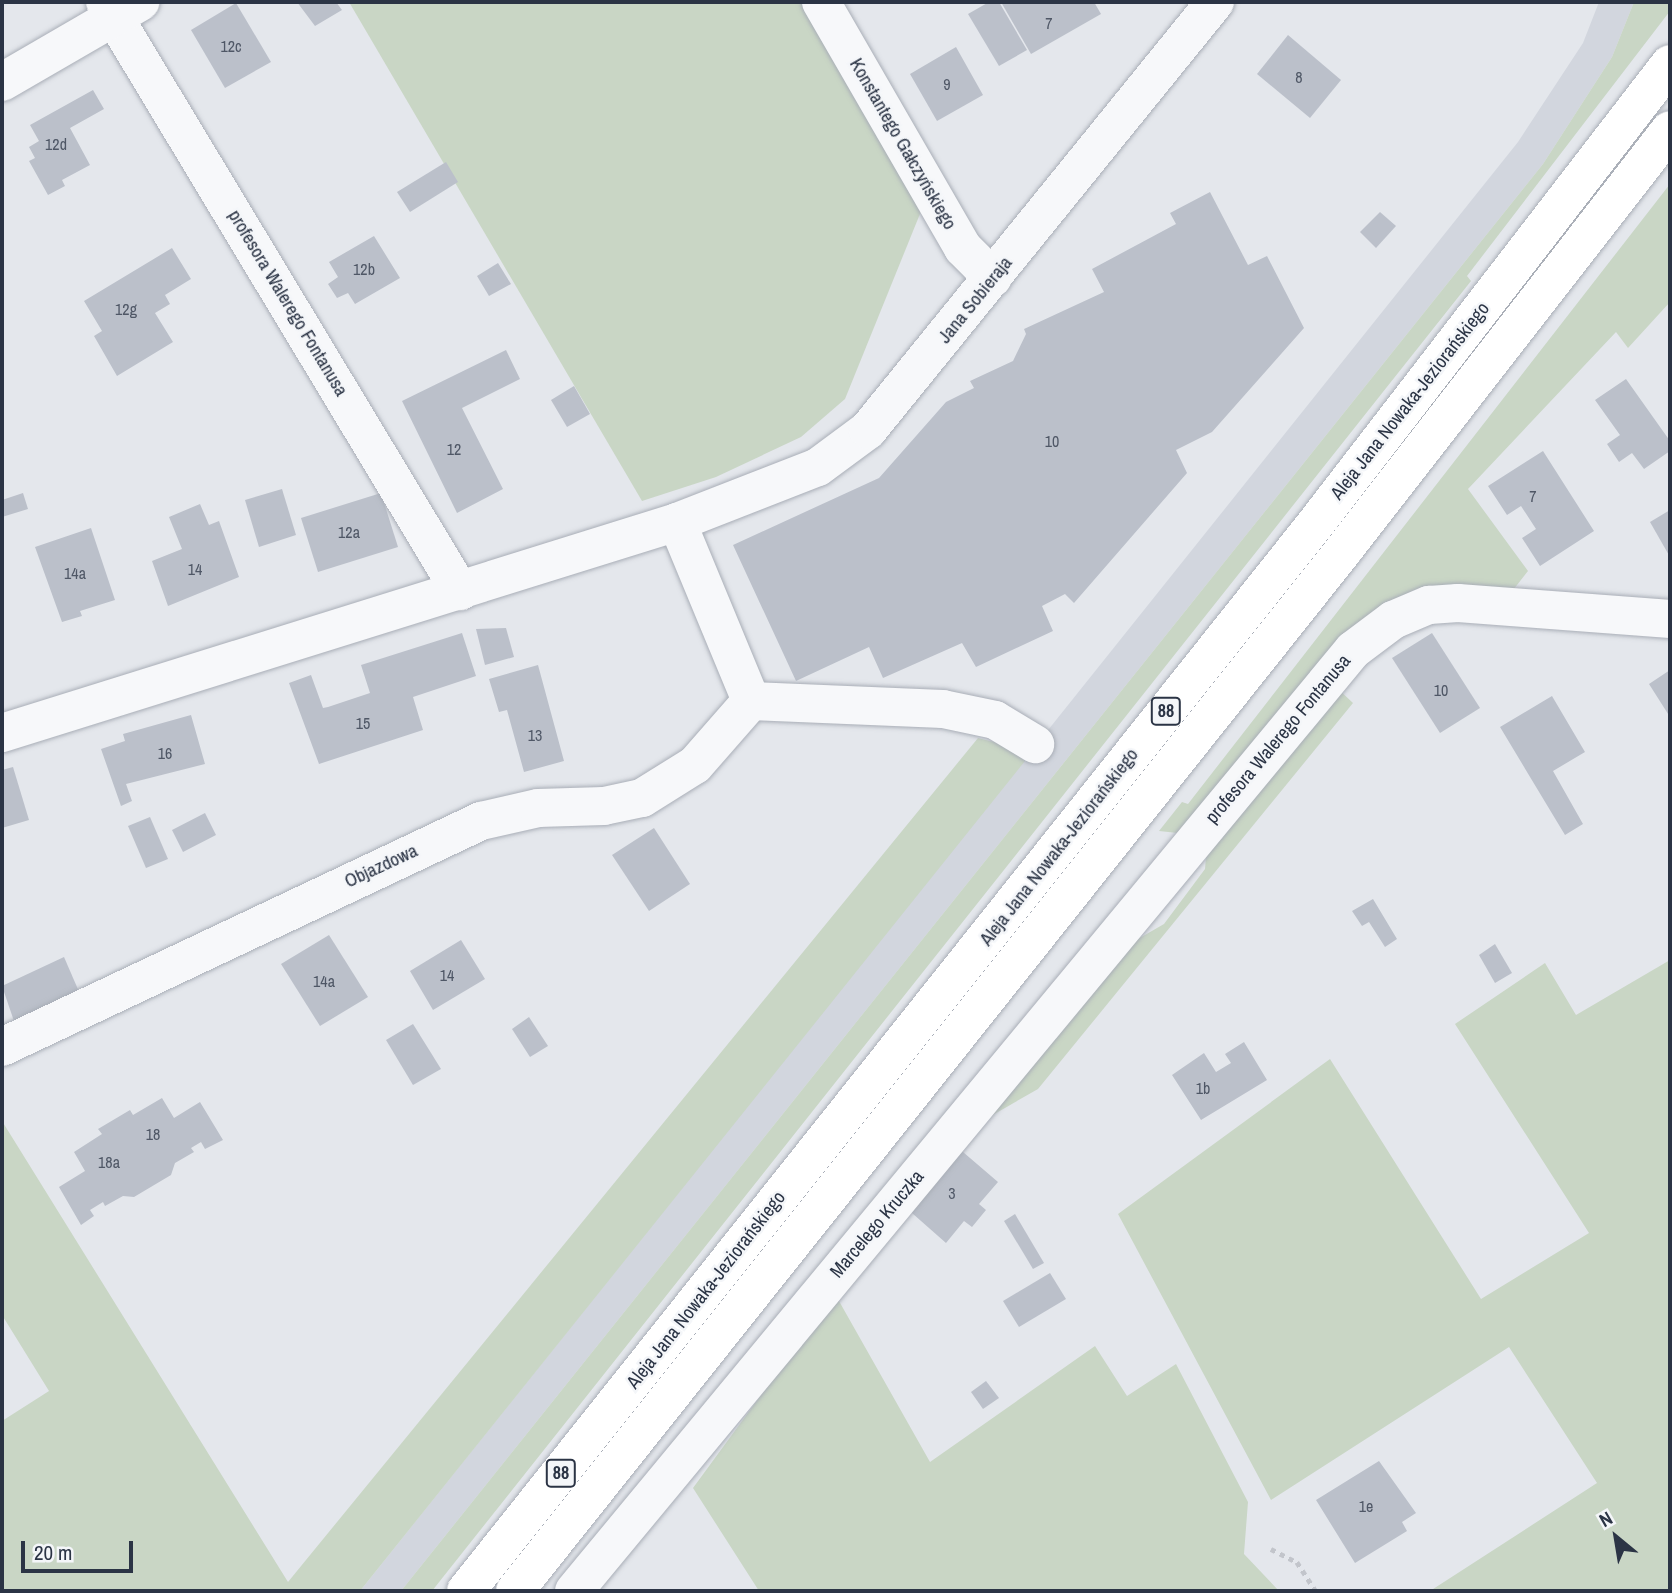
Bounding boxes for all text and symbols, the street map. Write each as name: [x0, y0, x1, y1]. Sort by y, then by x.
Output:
house number: 7: [1045, 13, 1053, 33]
house number: 12c: [220, 36, 242, 56]
street label: Konstantego Gałczyńskiego: [845, 54, 961, 234]
house number: 8: [1295, 67, 1303, 87]
house number: 9: [943, 74, 951, 94]
house number: 12d: [45, 134, 67, 154]
street label: profesora Walerego Fontanusa: [223, 206, 353, 400]
street label: Jana Sobieraja: [933, 252, 1017, 348]
house number: 12b: [353, 259, 375, 279]
street label: Aleja Jana Nowaka-Jeziorańskiego: [1326, 298, 1494, 504]
house number: 12g: [115, 299, 137, 319]
house number: 10: [1045, 431, 1059, 451]
house number: 12: [447, 439, 461, 459]
house number: 7: [1529, 486, 1537, 506]
house number: 12a: [338, 522, 360, 542]
house number: 14: [188, 559, 202, 579]
house number: 14a: [64, 563, 86, 583]
street label: profesora Walerego Fontanusa: [1201, 650, 1355, 828]
house number: 10: [1434, 680, 1448, 700]
road number: 88: [1150, 696, 1182, 726]
house number: 15: [356, 713, 370, 733]
house number: 13: [528, 725, 542, 745]
house number: 16: [158, 743, 172, 763]
street label: Aleja Jana Nowaka-Jeziorańskiego: [975, 744, 1143, 950]
street label: Objazdowa: [341, 839, 421, 893]
house number: 14: [440, 965, 454, 985]
house number: 14a: [313, 971, 335, 991]
house number: 1b: [1196, 1078, 1210, 1098]
house number: 18: [146, 1124, 160, 1144]
house number: 18a: [98, 1152, 120, 1172]
street label: Marcelego Kruczka: [825, 1166, 929, 1282]
house number: 3: [948, 1183, 956, 1203]
street label: Aleja Jana Nowaka-Jeziorańskiego: [622, 1187, 790, 1393]
road number: 88: [545, 1458, 577, 1488]
house number: 1e: [1359, 1496, 1373, 1516]
north arrow: [1581, 1502, 1651, 1572]
text: N: [1594, 1505, 1617, 1533]
scale bar: [24, 1526, 136, 1570]
text: 20 m: [34, 1538, 72, 1567]

